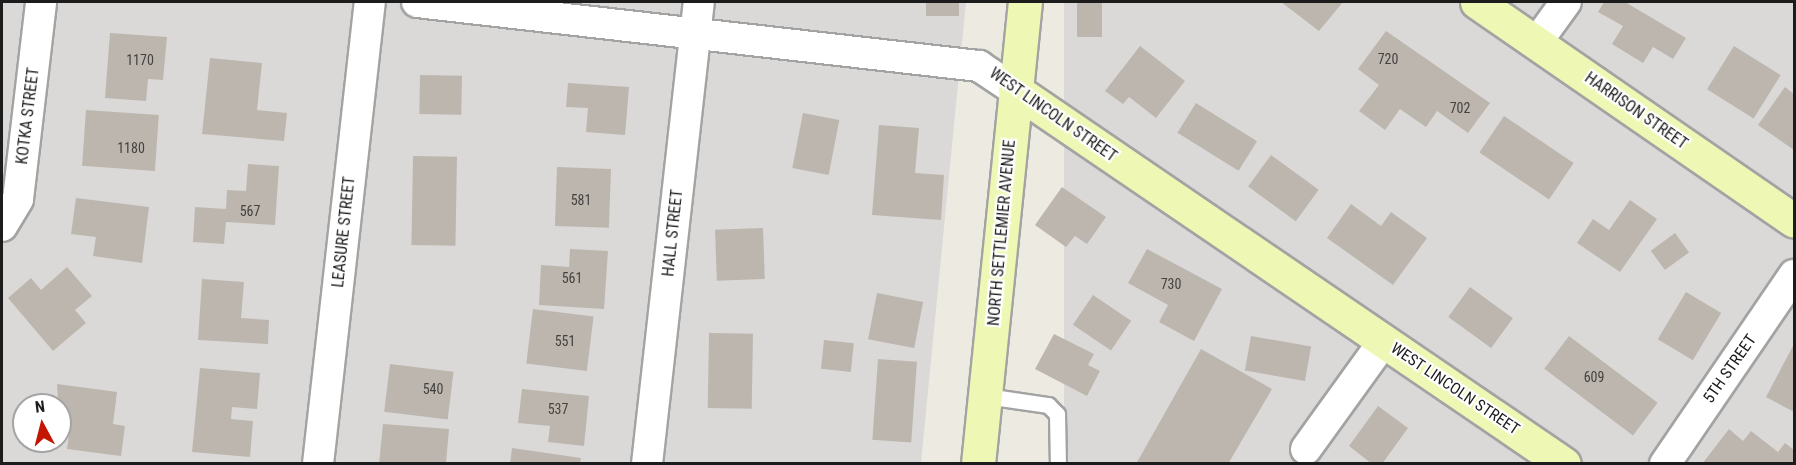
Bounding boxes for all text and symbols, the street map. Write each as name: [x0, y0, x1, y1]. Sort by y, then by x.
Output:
house number: 720: [1378, 51, 1398, 67]
house number: 1170: [126, 52, 154, 68]
street label: WEST LINCOLN STREET: [986, 64, 1120, 166]
street label: KOTKA STREET: [13, 67, 43, 165]
street label: HARRISON STREET: [1581, 68, 1691, 154]
house number: 702: [1450, 100, 1470, 116]
street label: NORTH SETTLEMIER AVENUE: [984, 139, 1020, 327]
house number: 1180: [117, 140, 145, 156]
street label: LEASURE STREET: [329, 175, 359, 289]
street label: HALL STREET: [659, 188, 687, 278]
house number: 581: [571, 192, 591, 208]
house number: 567: [240, 203, 260, 219]
house number: 561: [562, 270, 582, 286]
house number: 730: [1161, 276, 1181, 292]
street label: 5TH STREET: [1699, 331, 1761, 407]
house number: 551: [555, 333, 575, 349]
street label: WEST LINCOLN STREET: [1387, 339, 1523, 439]
house number: 609: [1584, 369, 1604, 385]
house number: 540: [423, 381, 443, 397]
north arrow: [12, 393, 72, 453]
text: N: [34, 397, 46, 417]
house number: 537: [548, 401, 568, 417]

